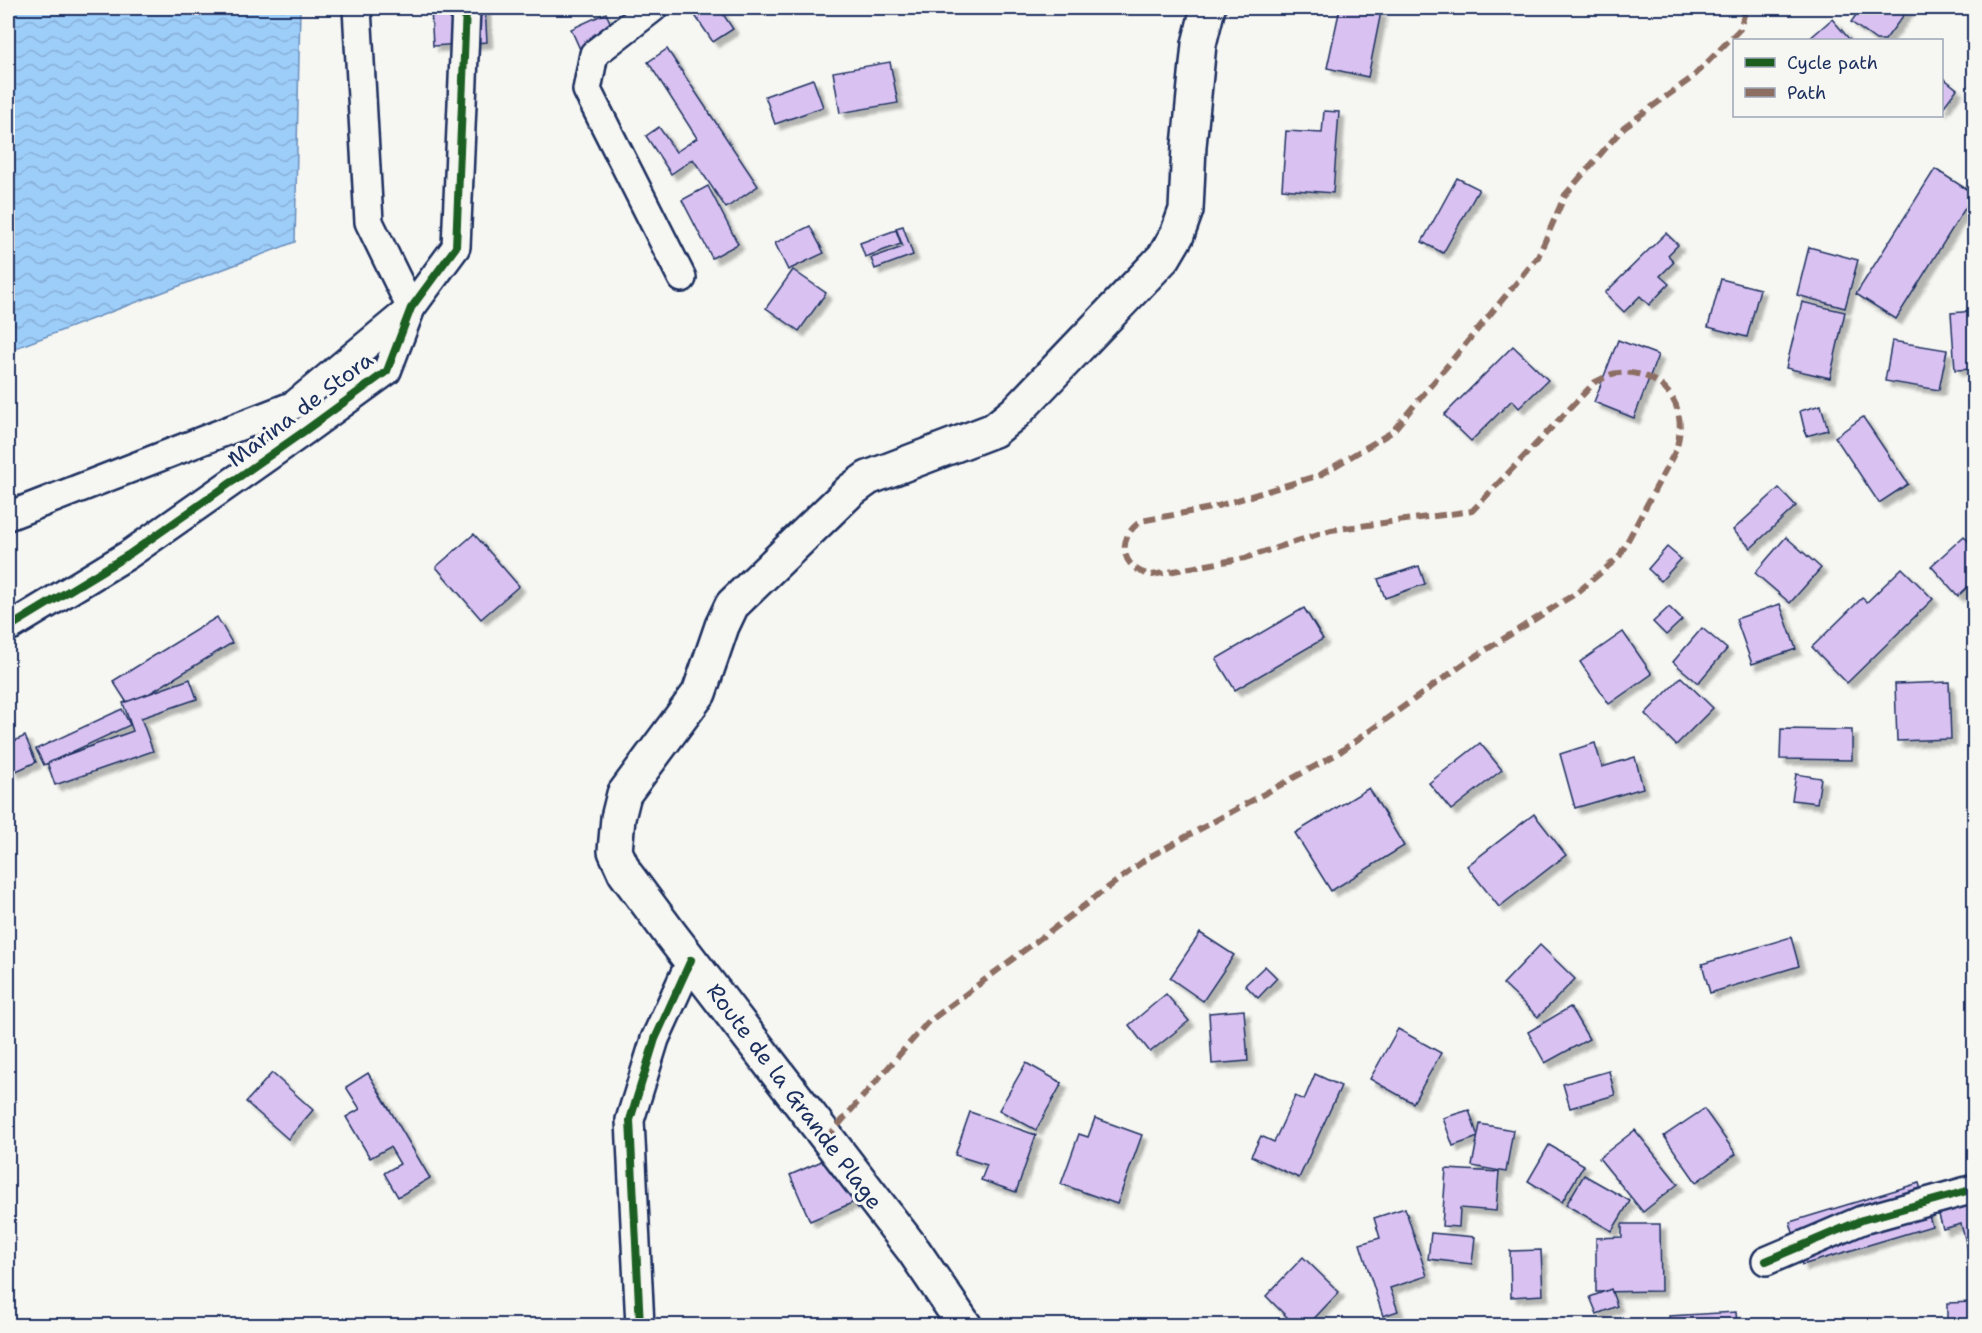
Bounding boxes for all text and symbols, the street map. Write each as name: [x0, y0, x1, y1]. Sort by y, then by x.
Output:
legend: [1733, 39, 1943, 117]
text: Cycle path: [1787, 51, 1878, 75]
text: Path: [1787, 81, 1826, 105]
street label: Marina de Stora: [222, 345, 379, 474]
street label: Route de la Grande Plage: [700, 977, 889, 1215]

